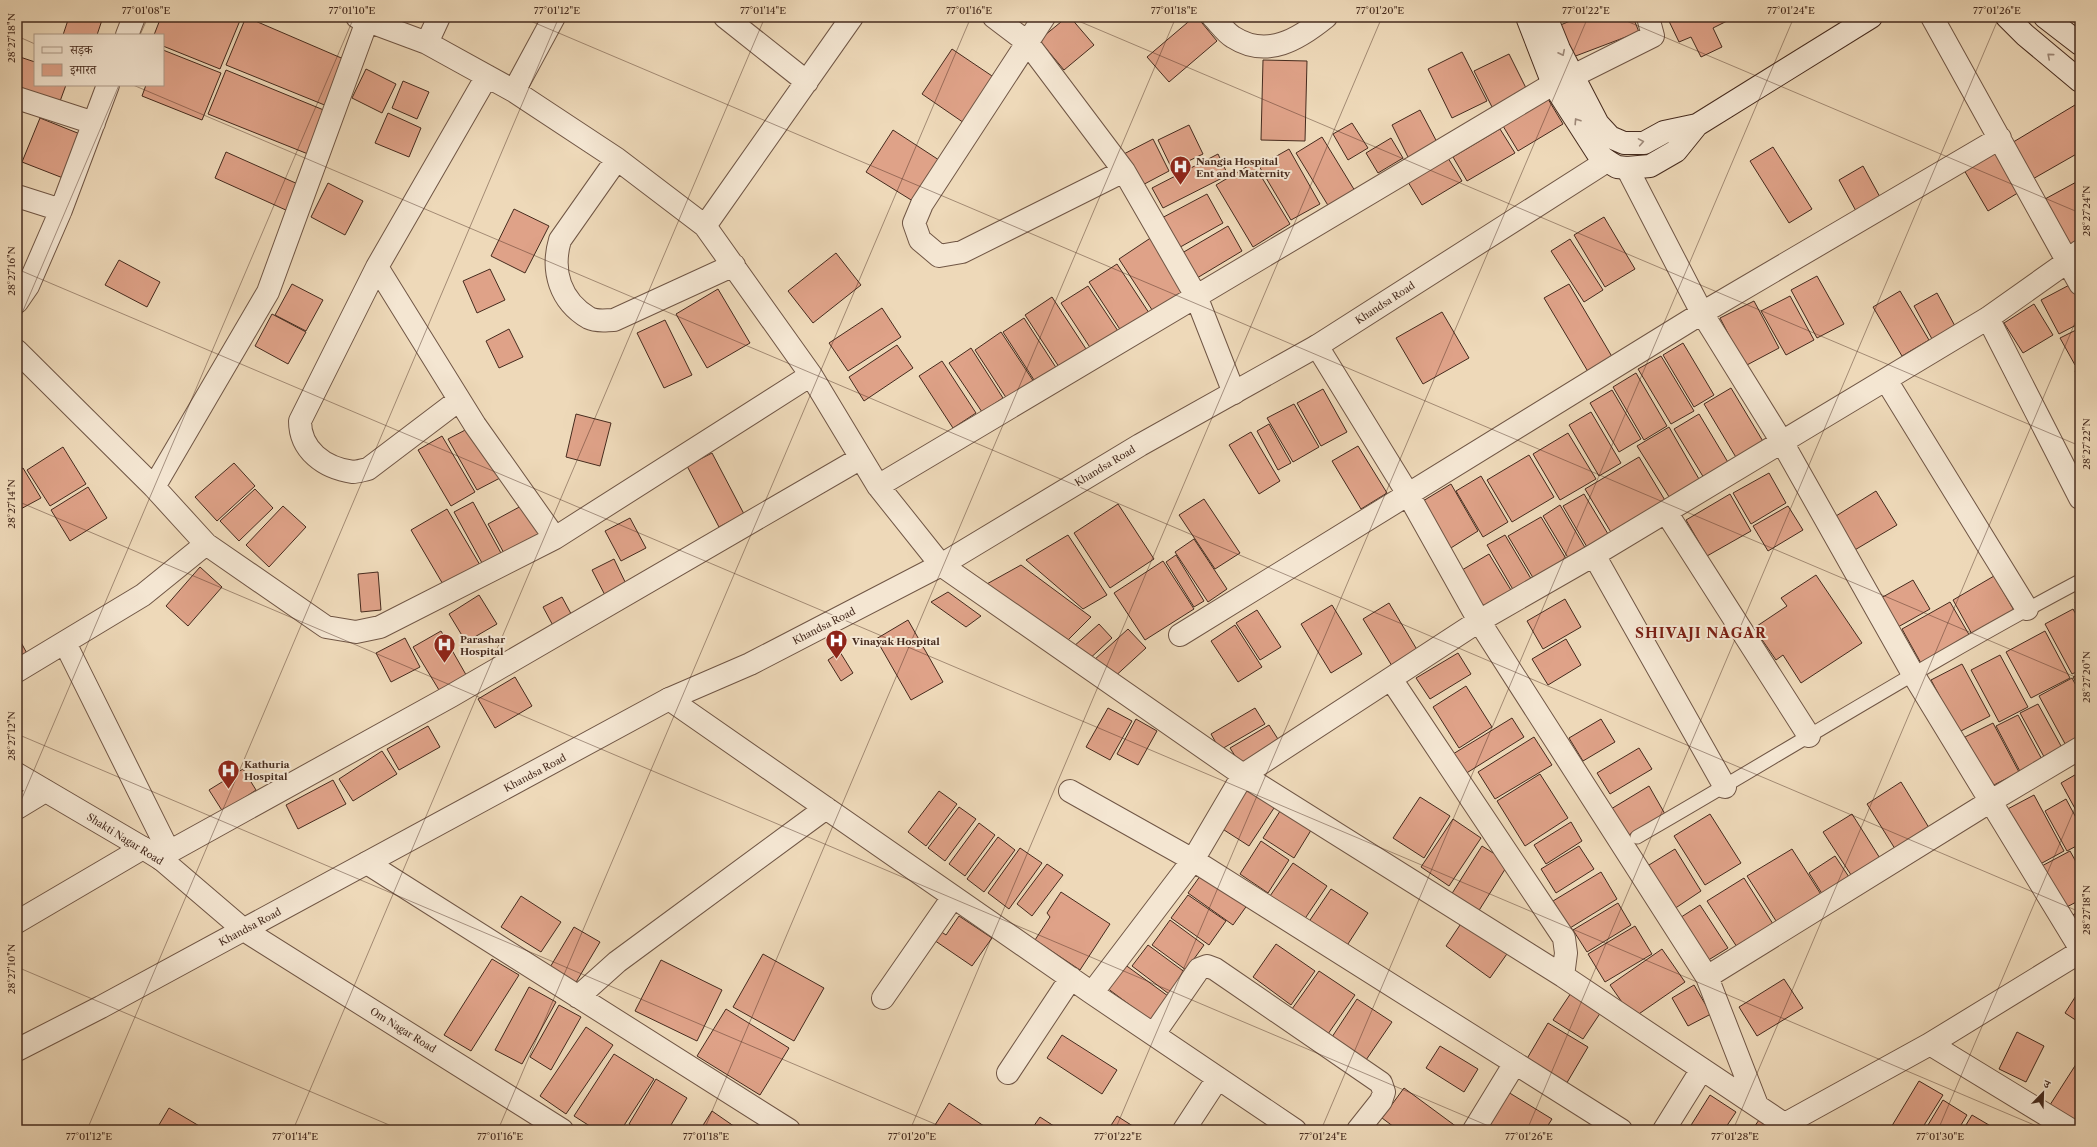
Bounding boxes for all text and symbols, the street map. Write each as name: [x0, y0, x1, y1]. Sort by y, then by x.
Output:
text: 77°01'08"E: [122, 4, 170, 17]
text: 77°01'10"E: [329, 4, 376, 17]
text: 77°01'12"E: [534, 4, 580, 17]
text: 77°01'14"E: [740, 4, 786, 17]
text: 77°01'16"E: [946, 4, 992, 17]
text: 77°01'18"E: [1151, 4, 1197, 17]
text: 77°01'20"E: [1356, 4, 1404, 17]
text: 77°01'22"E: [1562, 4, 1610, 17]
text: 77°01'24"E: [1767, 4, 1815, 17]
text: 77°01'26"E: [1973, 4, 2021, 17]
text: 28°27'18"N: [5, 13, 18, 63]
legend: [34, 34, 164, 86]
text: सड़क: [69, 42, 94, 57]
one-way arrow: [1557, 49, 1564, 56]
one-way arrow: [2047, 54, 2055, 61]
text: इमारत: [69, 62, 97, 77]
one-way arrow: [1574, 118, 1582, 125]
one-way arrow: [1637, 138, 1644, 147]
hospital icon: Nangia Hospital Ent and Maternity: [1168, 154, 1194, 187]
place label: Nangia Hospital Ent and Maternity: [1196, 155, 1291, 180]
text: 28°27'24"N: [2080, 185, 2093, 237]
text: 28°27'16"N: [5, 246, 18, 296]
street label: Khandsa Road: [1353, 279, 1417, 327]
text: 28°27'22"N: [2080, 418, 2093, 470]
street label: Khandsa Road: [1072, 443, 1138, 489]
text: 28°27'14"N: [5, 479, 18, 529]
street label: Khandsa Road: [790, 605, 858, 647]
district label: SHIVAJI NAGAR: [1635, 624, 1767, 642]
hospital icon: Vinayak Hospital: [823, 628, 849, 661]
hospital icon: Parashar Hospital: [431, 632, 457, 665]
place label: Parashar Hospital: [460, 633, 505, 658]
place label: Vinayak Hospital: [851, 635, 940, 648]
text: 28°27'20"N: [2080, 651, 2093, 703]
text: 28°27'12"N: [5, 711, 18, 761]
street label: Khandsa Road: [502, 751, 568, 795]
hospital icon: Kathuria Hospital: [215, 757, 241, 790]
place label: Kathuria Hospital: [244, 758, 290, 783]
street label: Shakti Nagar Road: [84, 810, 166, 868]
text: 28°27'18"N: [2080, 885, 2093, 935]
street label: Khandsa Road: [217, 905, 283, 949]
text: 28°27'10"N: [5, 944, 18, 994]
street label: Om Nagar Road: [368, 1004, 438, 1056]
north arrow: [2023, 1073, 2063, 1113]
text: उ: [2041, 1076, 2054, 1092]
text: 77°01'12"E: [66, 1130, 112, 1143]
text: 77°01'14"E: [272, 1130, 318, 1143]
text: 77°01'16"E: [477, 1130, 523, 1143]
text: 77°01'18"E: [683, 1130, 729, 1143]
text: 77°01'20"E: [888, 1130, 936, 1143]
text: 77°01'22"E: [1094, 1130, 1142, 1143]
text: 77°01'24"E: [1299, 1130, 1347, 1143]
text: 77°01'26"E: [1505, 1130, 1553, 1143]
text: 77°01'28"E: [1711, 1130, 1759, 1143]
text: 77°01'30"E: [1916, 1130, 1964, 1143]

